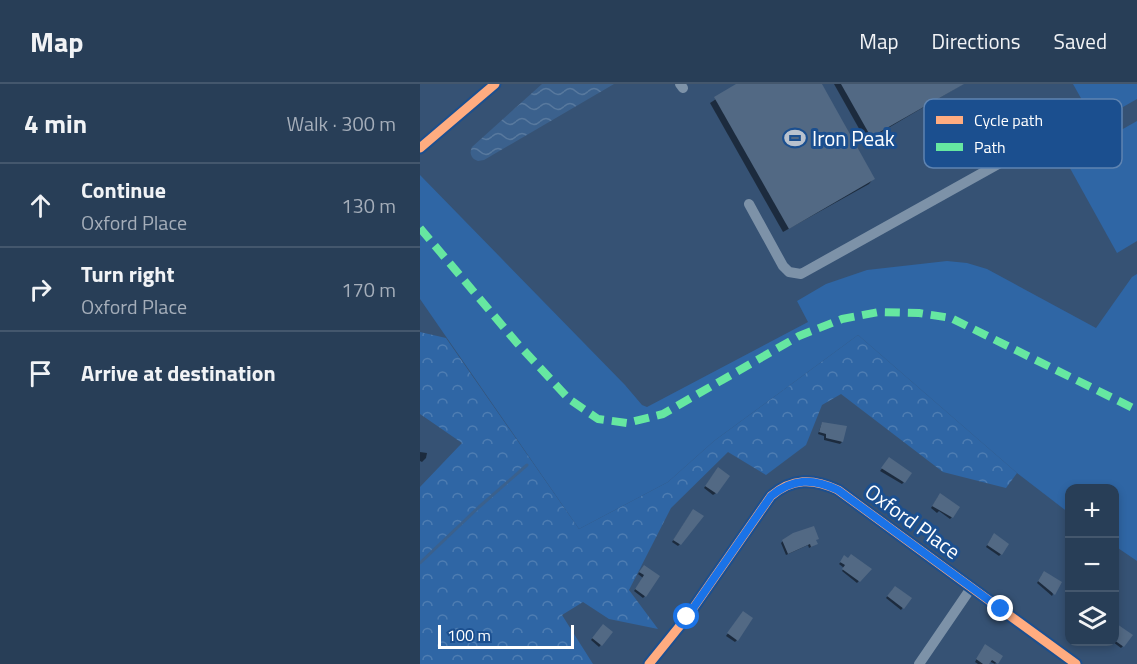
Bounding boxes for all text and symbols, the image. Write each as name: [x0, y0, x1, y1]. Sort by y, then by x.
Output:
text: Map: [30, 20, 84, 63]
text: Map: [859, 25, 899, 57]
text: Directions: [932, 25, 1021, 57]
text: Saved: [1054, 25, 1107, 57]
legend: [924, 99, 1122, 168]
text: 4 min: [24, 104, 87, 143]
text: Walk · 300 m: [287, 108, 396, 139]
text: Cycle path: [974, 108, 1043, 132]
place label: Iron Peak: [812, 122, 895, 154]
sports icon: Iron Peak: [783, 126, 807, 150]
text: Path: [974, 135, 1006, 159]
text: Continue: [81, 173, 166, 207]
icon: ahead: [24, 189, 57, 222]
text: 130 m: [341, 190, 396, 221]
text: Oxford Place: [81, 207, 187, 238]
text: Turn right: [81, 257, 175, 291]
icon: right: [24, 273, 57, 306]
text: 170 m: [341, 274, 396, 305]
text: Oxford Place: [81, 291, 187, 322]
text: Arrive at destination: [81, 356, 276, 390]
icon: arrive: [24, 357, 57, 390]
street label: Oxford Place: [859, 475, 967, 567]
map controls: [1065, 484, 1119, 646]
button: +: [1065, 484, 1119, 538]
button: −: [1065, 538, 1119, 592]
button: layers: [1065, 592, 1119, 646]
route end: [987, 595, 1013, 621]
route start: [673, 603, 699, 629]
scale bar: [438, 622, 574, 650]
text: 100 m: [447, 623, 491, 647]

